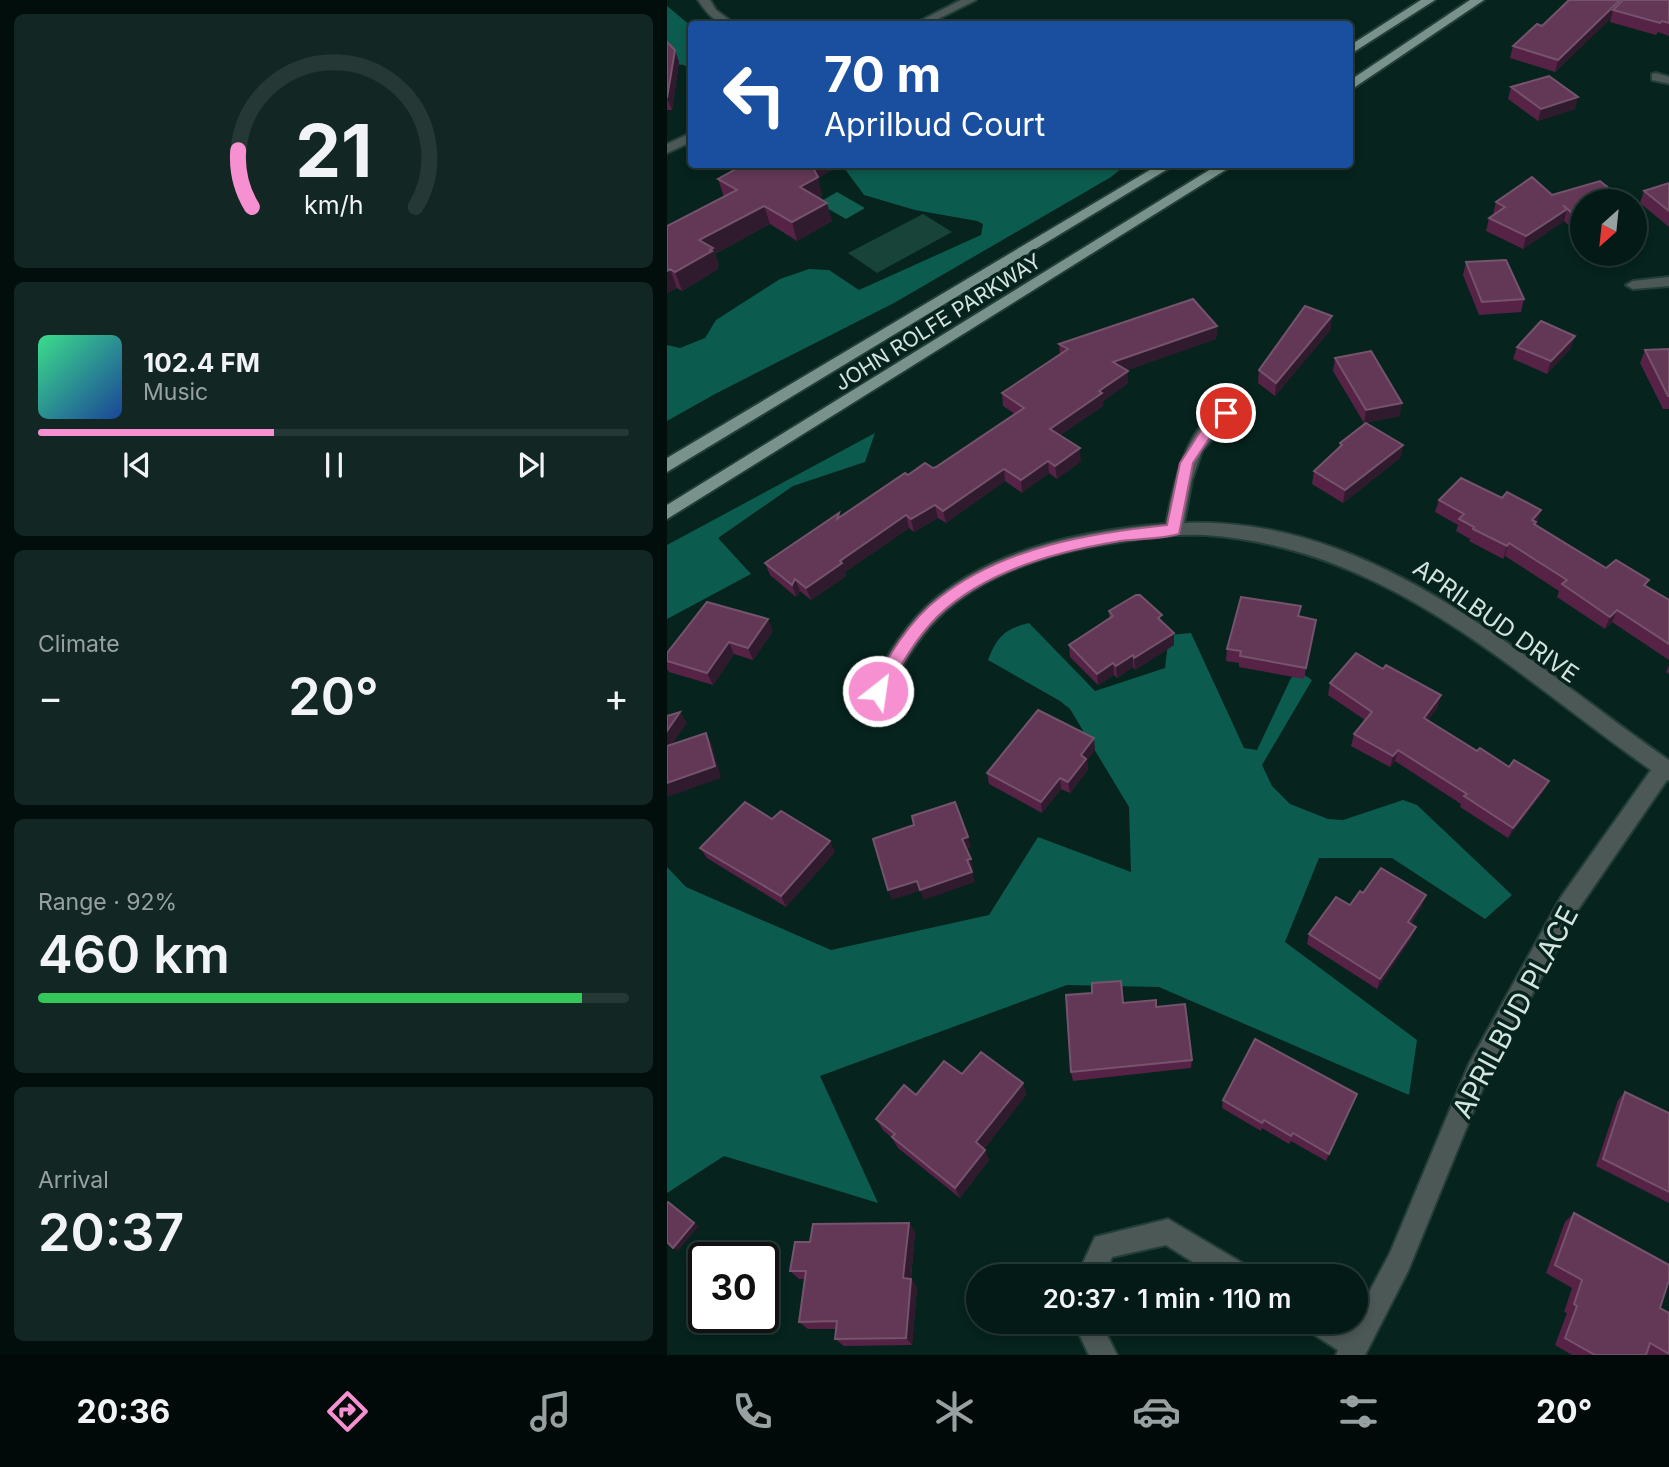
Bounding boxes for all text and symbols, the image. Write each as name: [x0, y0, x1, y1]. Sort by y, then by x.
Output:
text: 70 m: [824, 45, 941, 104]
icon: left: [709, 49, 800, 140]
text: Aprilbud Court: [824, 105, 1045, 144]
text: 21: [295, 106, 372, 195]
north arrow: [1570, 189, 1647, 266]
map controls: [1570, 189, 1647, 266]
text: km/h: [304, 190, 363, 220]
street label: JOHN ROLFE PARKWAY: [830, 248, 1046, 396]
text: 102.4 FM: [143, 347, 260, 378]
text: Music: [143, 378, 208, 406]
pin: [1196, 383, 1256, 443]
icon: arrive: [1207, 394, 1245, 432]
icon: previous: [118, 446, 156, 484]
icon: pause: [315, 446, 353, 484]
icon: next: [512, 446, 550, 484]
street label: APRILBUD DRIVE: [1408, 553, 1584, 689]
text: Climate: [38, 630, 120, 658]
position arrow: [841, 654, 915, 728]
text: 20°: [288, 665, 379, 728]
text: −: [38, 674, 63, 720]
text: +: [604, 674, 629, 720]
text: Range · 92%: [38, 888, 177, 916]
street label: APRILBUD PLACE: [1445, 900, 1585, 1124]
text: 460 km: [38, 923, 230, 986]
text: Arrival: [38, 1166, 109, 1194]
text: 20:37: [38, 1201, 184, 1264]
speed limit sign: 30: [688, 1242, 779, 1333]
text: 20:37 · 1 min · 110 m: [1043, 1283, 1291, 1314]
icon: directions: [323, 1387, 372, 1436]
icon: music: [526, 1387, 575, 1436]
icon: phone: [728, 1387, 777, 1436]
icon: climate: [930, 1387, 979, 1436]
icon: car: [1132, 1387, 1181, 1436]
icon: filters: [1334, 1387, 1383, 1436]
text: 20:36: [77, 1392, 170, 1431]
text: 20°: [1536, 1392, 1592, 1431]

